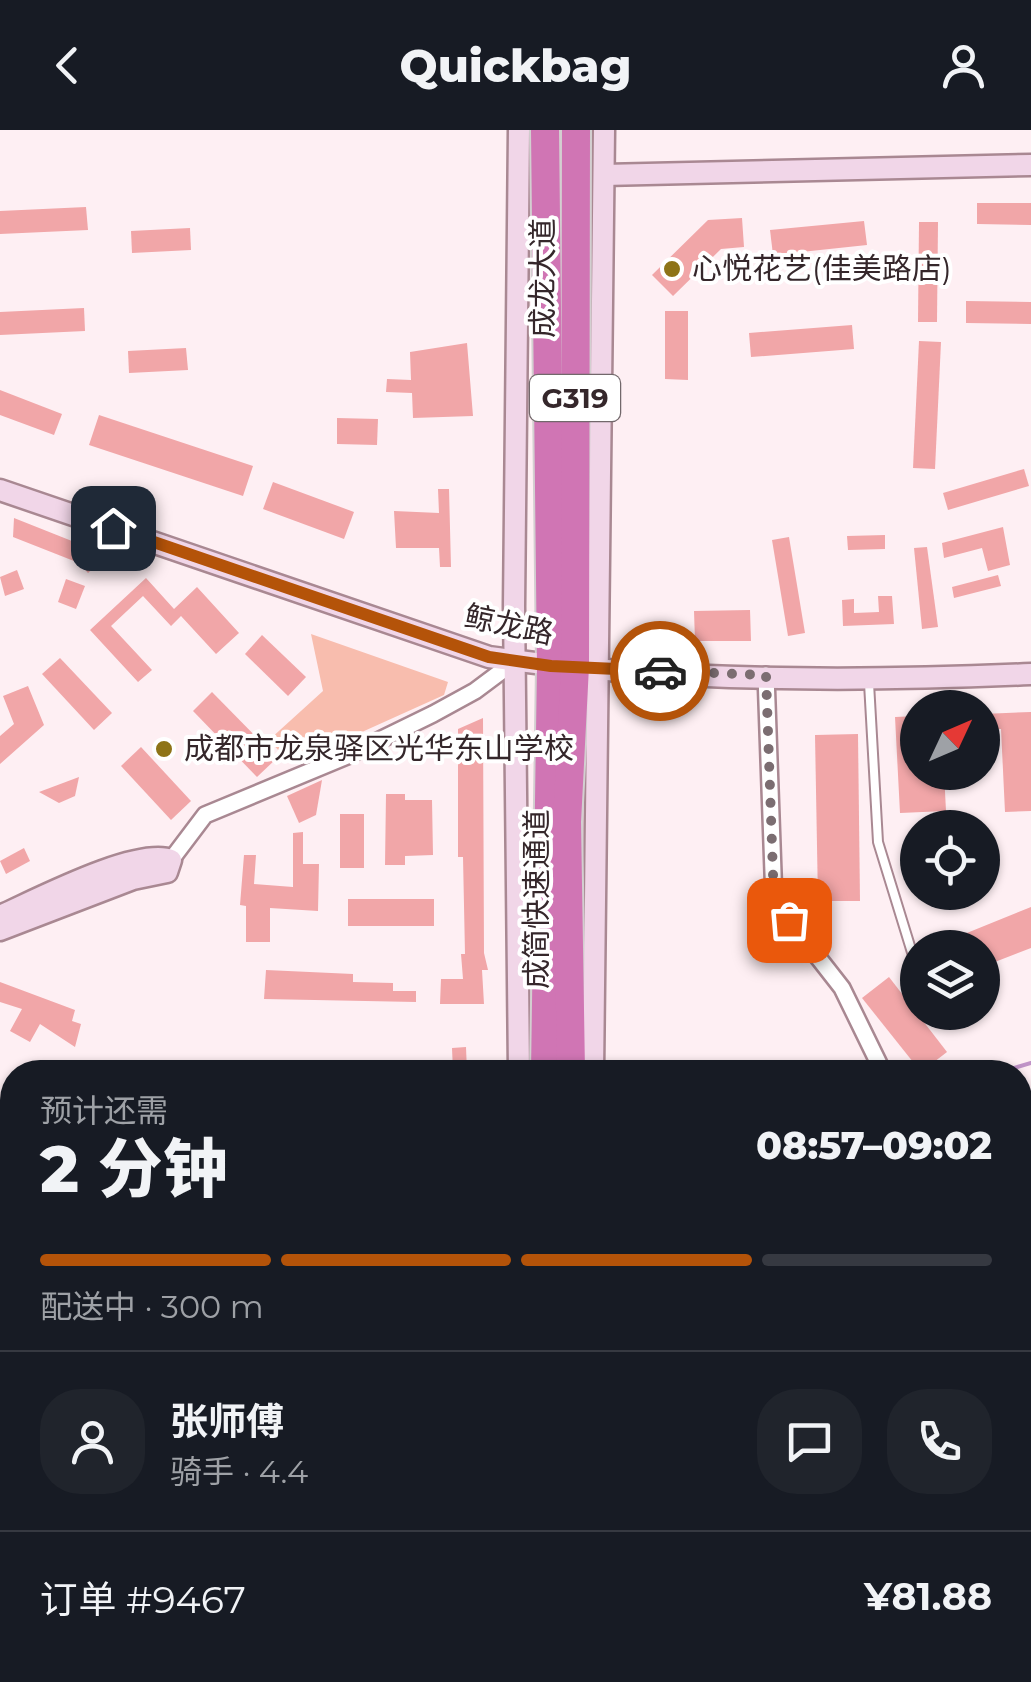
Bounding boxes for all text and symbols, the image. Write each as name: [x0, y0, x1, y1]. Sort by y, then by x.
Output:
icon: back: [40, 38, 95, 93]
text: Quickbag: [400, 38, 631, 93]
icon: person: [936, 38, 991, 93]
street label: 成龙大道: [524, 218, 561, 338]
place label: 心悦花艺(佳美路店): [692, 250, 952, 287]
marker: 心悦花艺(佳美路店): [661, 258, 683, 280]
road number: G319: [530, 375, 620, 421]
pin: [71, 486, 156, 571]
icon: home: [86, 501, 141, 556]
street label: 鲸龙路: [461, 597, 557, 652]
courier: [610, 621, 710, 721]
icon: car: [633, 644, 688, 699]
north arrow: [900, 690, 1000, 790]
map controls: [900, 690, 1000, 1030]
place label: 成都市龙泉驿区光华东山学校: [184, 730, 574, 767]
marker: 成都市龙泉驿区光华东山学校: [153, 738, 175, 760]
street label: 成简快速通道: [518, 809, 555, 989]
button: locate: [900, 810, 1000, 910]
pin: [747, 878, 832, 963]
icon: bag: [762, 893, 817, 948]
button: layers: [900, 930, 1000, 1030]
text: 预计还需: [40, 1091, 168, 1130]
text: 08:57–09:02: [756, 1122, 992, 1169]
text: 2 分钟: [40, 1129, 228, 1208]
text: 配送中 · 300 m: [40, 1287, 264, 1326]
button: person: [40, 1389, 145, 1494]
button: chat: [757, 1389, 862, 1494]
button: phone: [887, 1389, 992, 1494]
text: 张师傅: [170, 1398, 284, 1445]
text: 骑手 · 4.4: [170, 1452, 308, 1491]
text: ¥81.88: [864, 1573, 992, 1620]
text: 订单 #9467: [40, 1576, 246, 1623]

